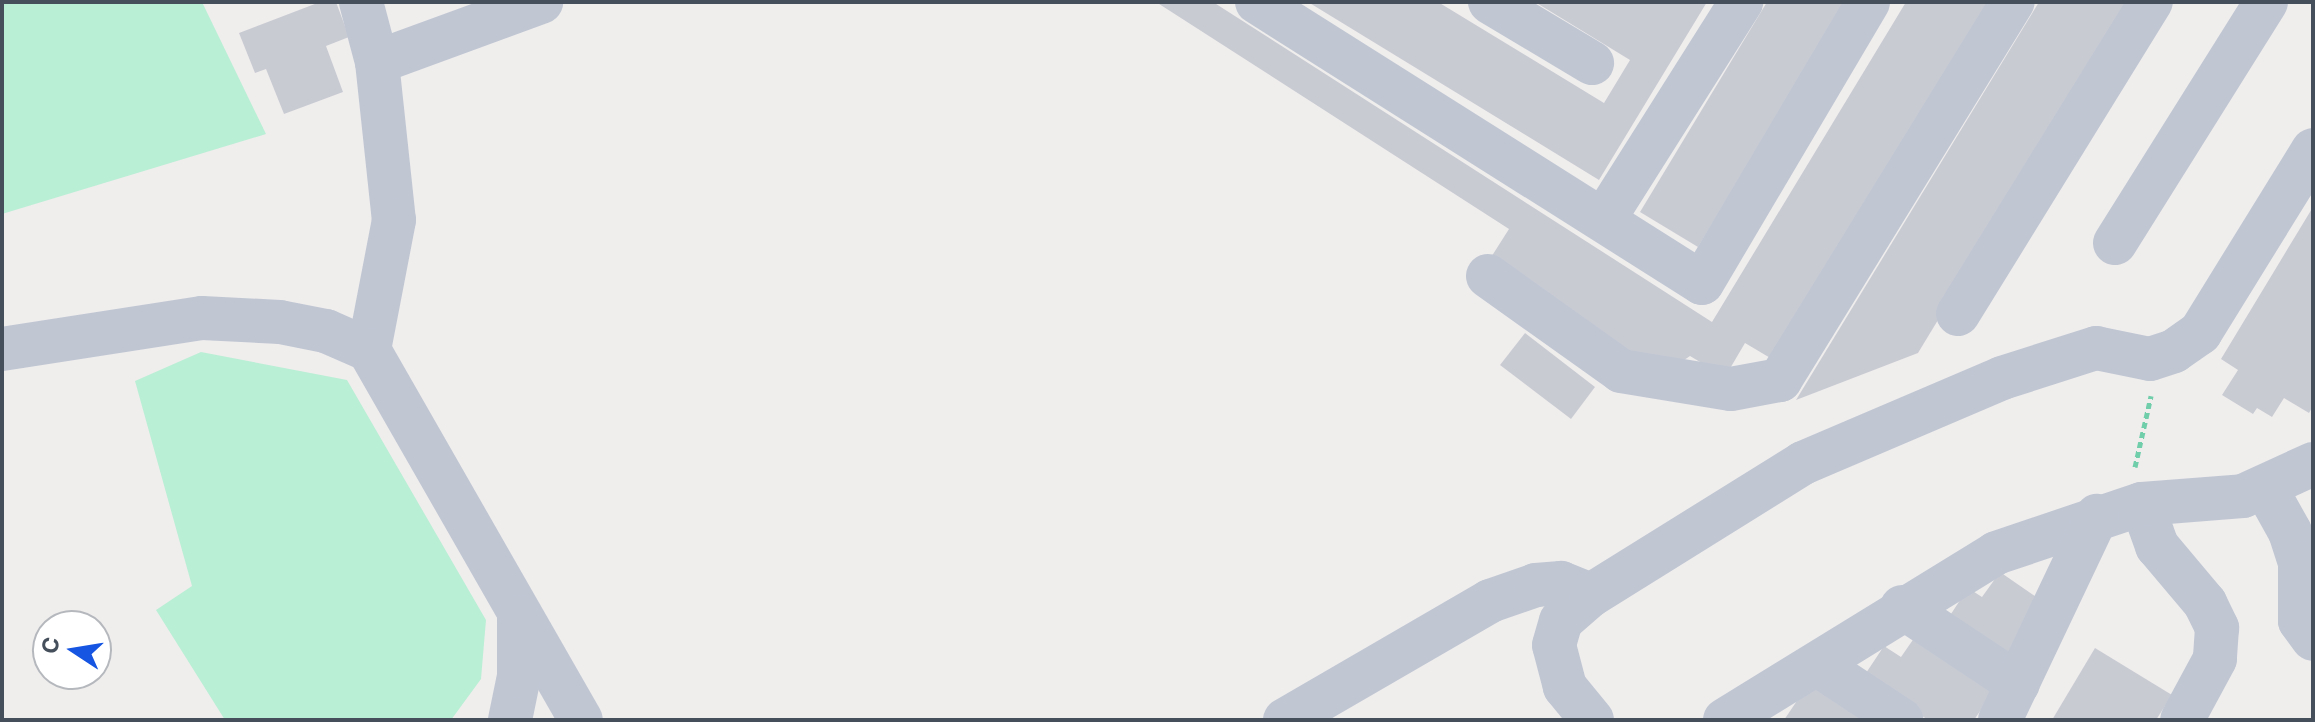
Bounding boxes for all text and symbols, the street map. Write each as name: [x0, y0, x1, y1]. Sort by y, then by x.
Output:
north arrow: [32, 610, 112, 690]
text: С: [36, 635, 65, 656]

